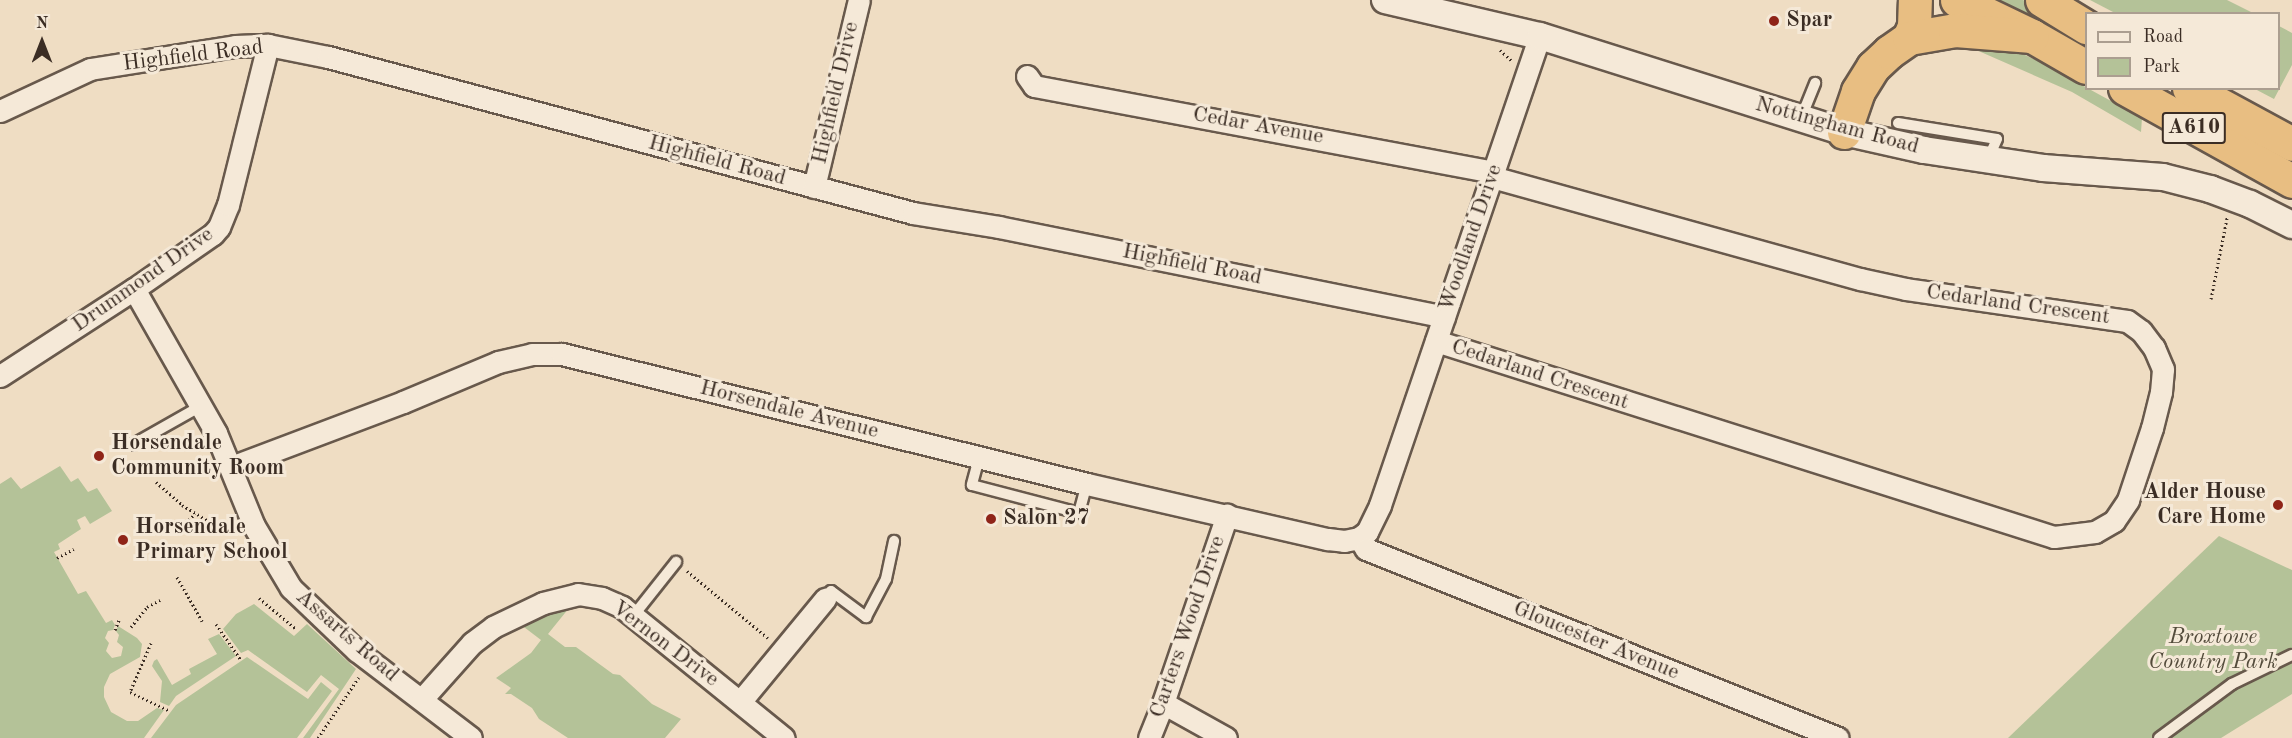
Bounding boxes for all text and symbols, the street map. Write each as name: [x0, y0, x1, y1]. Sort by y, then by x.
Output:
place label: Spar: [1786, 8, 1832, 34]
north arrow: [12, 12, 72, 72]
legend: [2085, 12, 2280, 90]
marker: Spar: [1767, 14, 1781, 28]
text: N: [36, 16, 48, 32]
street label: Highfield Drive: [807, 19, 865, 167]
text: Road: [2143, 28, 2183, 46]
street label: Highfield Road: [121, 34, 265, 78]
text: Park: [2143, 58, 2180, 76]
street label: Nottingham Road: [1752, 91, 1922, 161]
street label: Cedar Avenue: [1191, 102, 1325, 150]
road number: A610: [2161, 110, 2227, 146]
street label: Highfield Road: [645, 130, 789, 192]
street label: Woodland Drive: [1433, 161, 1509, 315]
street label: Drummond Drive: [67, 222, 219, 338]
street label: Highfield Road: [1120, 239, 1264, 291]
street label: Cedarland Crescent: [1924, 279, 2112, 331]
street label: Cedarland Crescent: [1448, 334, 1632, 416]
street label: Horsendale Avenue: [697, 375, 881, 445]
place label: Horsendale Community Room: [111, 430, 284, 482]
marker: Horsendale Community Room: [92, 449, 106, 463]
place label: Alder House Care Home: [2144, 479, 2266, 530]
marker: Alder House Care Home: [2271, 498, 2285, 512]
place label: Salon 27: [1003, 506, 1090, 532]
marker: Salon 27: [984, 512, 998, 526]
place label: Horsendale Primary School: [135, 514, 288, 566]
street label: Carters Wood Drive: [1144, 532, 1232, 722]
marker: Horsendale Primary School: [116, 533, 130, 547]
street label: Assarts Road: [290, 584, 404, 688]
street label: Vernon Drive: [606, 595, 724, 693]
street label: Gloucester Avenue: [1509, 596, 1683, 686]
park label: Broxtowe Country Park: [2148, 624, 2278, 676]

